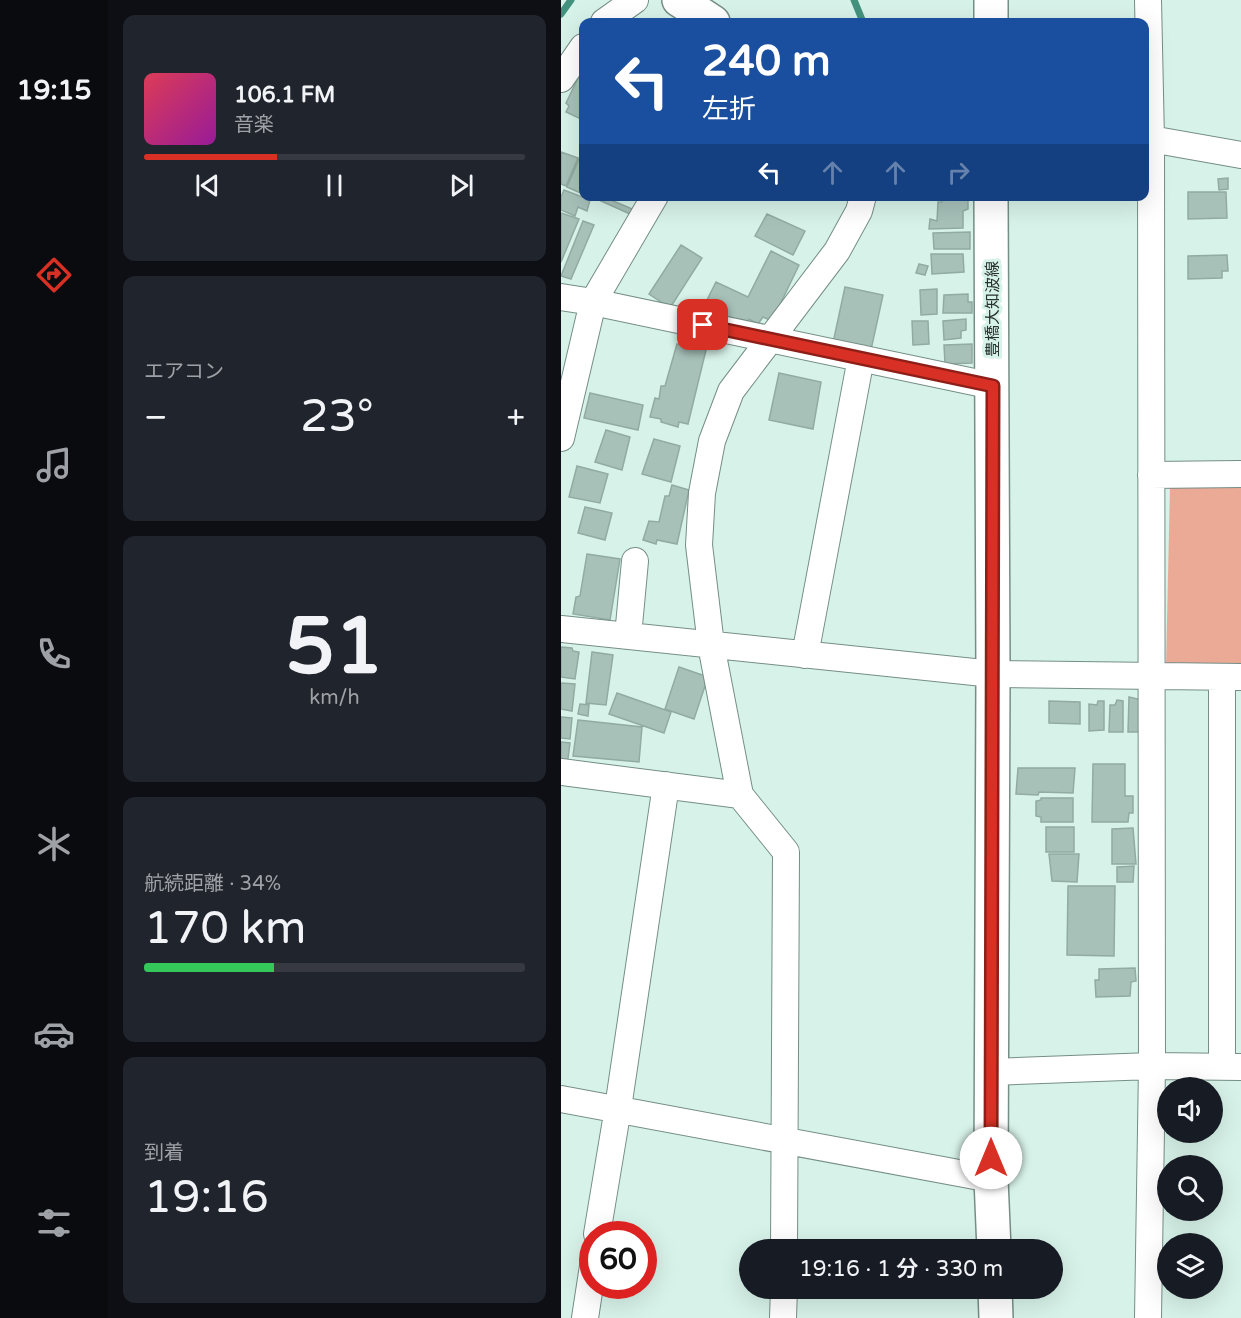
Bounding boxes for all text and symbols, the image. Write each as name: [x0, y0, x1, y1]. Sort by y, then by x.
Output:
text: 240 m: [702, 36, 831, 87]
icon: left: [603, 42, 681, 120]
text: 19:15: [17, 74, 91, 107]
text: 106.1 FM: [234, 82, 335, 108]
text: 左折: [702, 93, 756, 126]
text: 音楽: [234, 113, 274, 137]
icon: left: [753, 156, 786, 189]
icon: ahead: [816, 156, 849, 189]
icon: ahead: [879, 156, 912, 189]
icon: right: [942, 156, 975, 189]
icon: previous: [191, 169, 224, 202]
icon: pause: [318, 169, 351, 202]
icon: next: [445, 169, 478, 202]
icon: directions: [33, 254, 75, 296]
street label: 豊橋大知波線: [983, 261, 1003, 357]
pin: [677, 299, 728, 350]
icon: arrive: [686, 308, 719, 341]
text: エアコン: [144, 360, 224, 384]
text: 23°: [300, 390, 374, 444]
text: −: [144, 398, 168, 437]
text: +: [506, 398, 525, 437]
icon: music: [33, 444, 75, 486]
text: 51: [286, 600, 383, 694]
icon: phone: [33, 633, 75, 675]
text: km/h: [309, 686, 360, 710]
icon: climate: [33, 823, 75, 865]
text: 航続距離 · 34%: [144, 872, 281, 896]
text: 170 km: [144, 902, 306, 956]
icon: car: [33, 1013, 75, 1055]
map controls: [1157, 1077, 1223, 1299]
button: sound: [1157, 1077, 1223, 1143]
position arrow: [959, 1126, 1023, 1190]
text: 到着: [144, 1141, 184, 1165]
button: search: [1157, 1155, 1223, 1221]
text: 19:16: [144, 1171, 269, 1225]
icon: filters: [33, 1202, 75, 1244]
speed limit sign: 60: [579, 1221, 657, 1299]
button: layers: [1157, 1233, 1223, 1299]
text: 19:16 · 1 分 · 330 m: [799, 1256, 1003, 1282]

